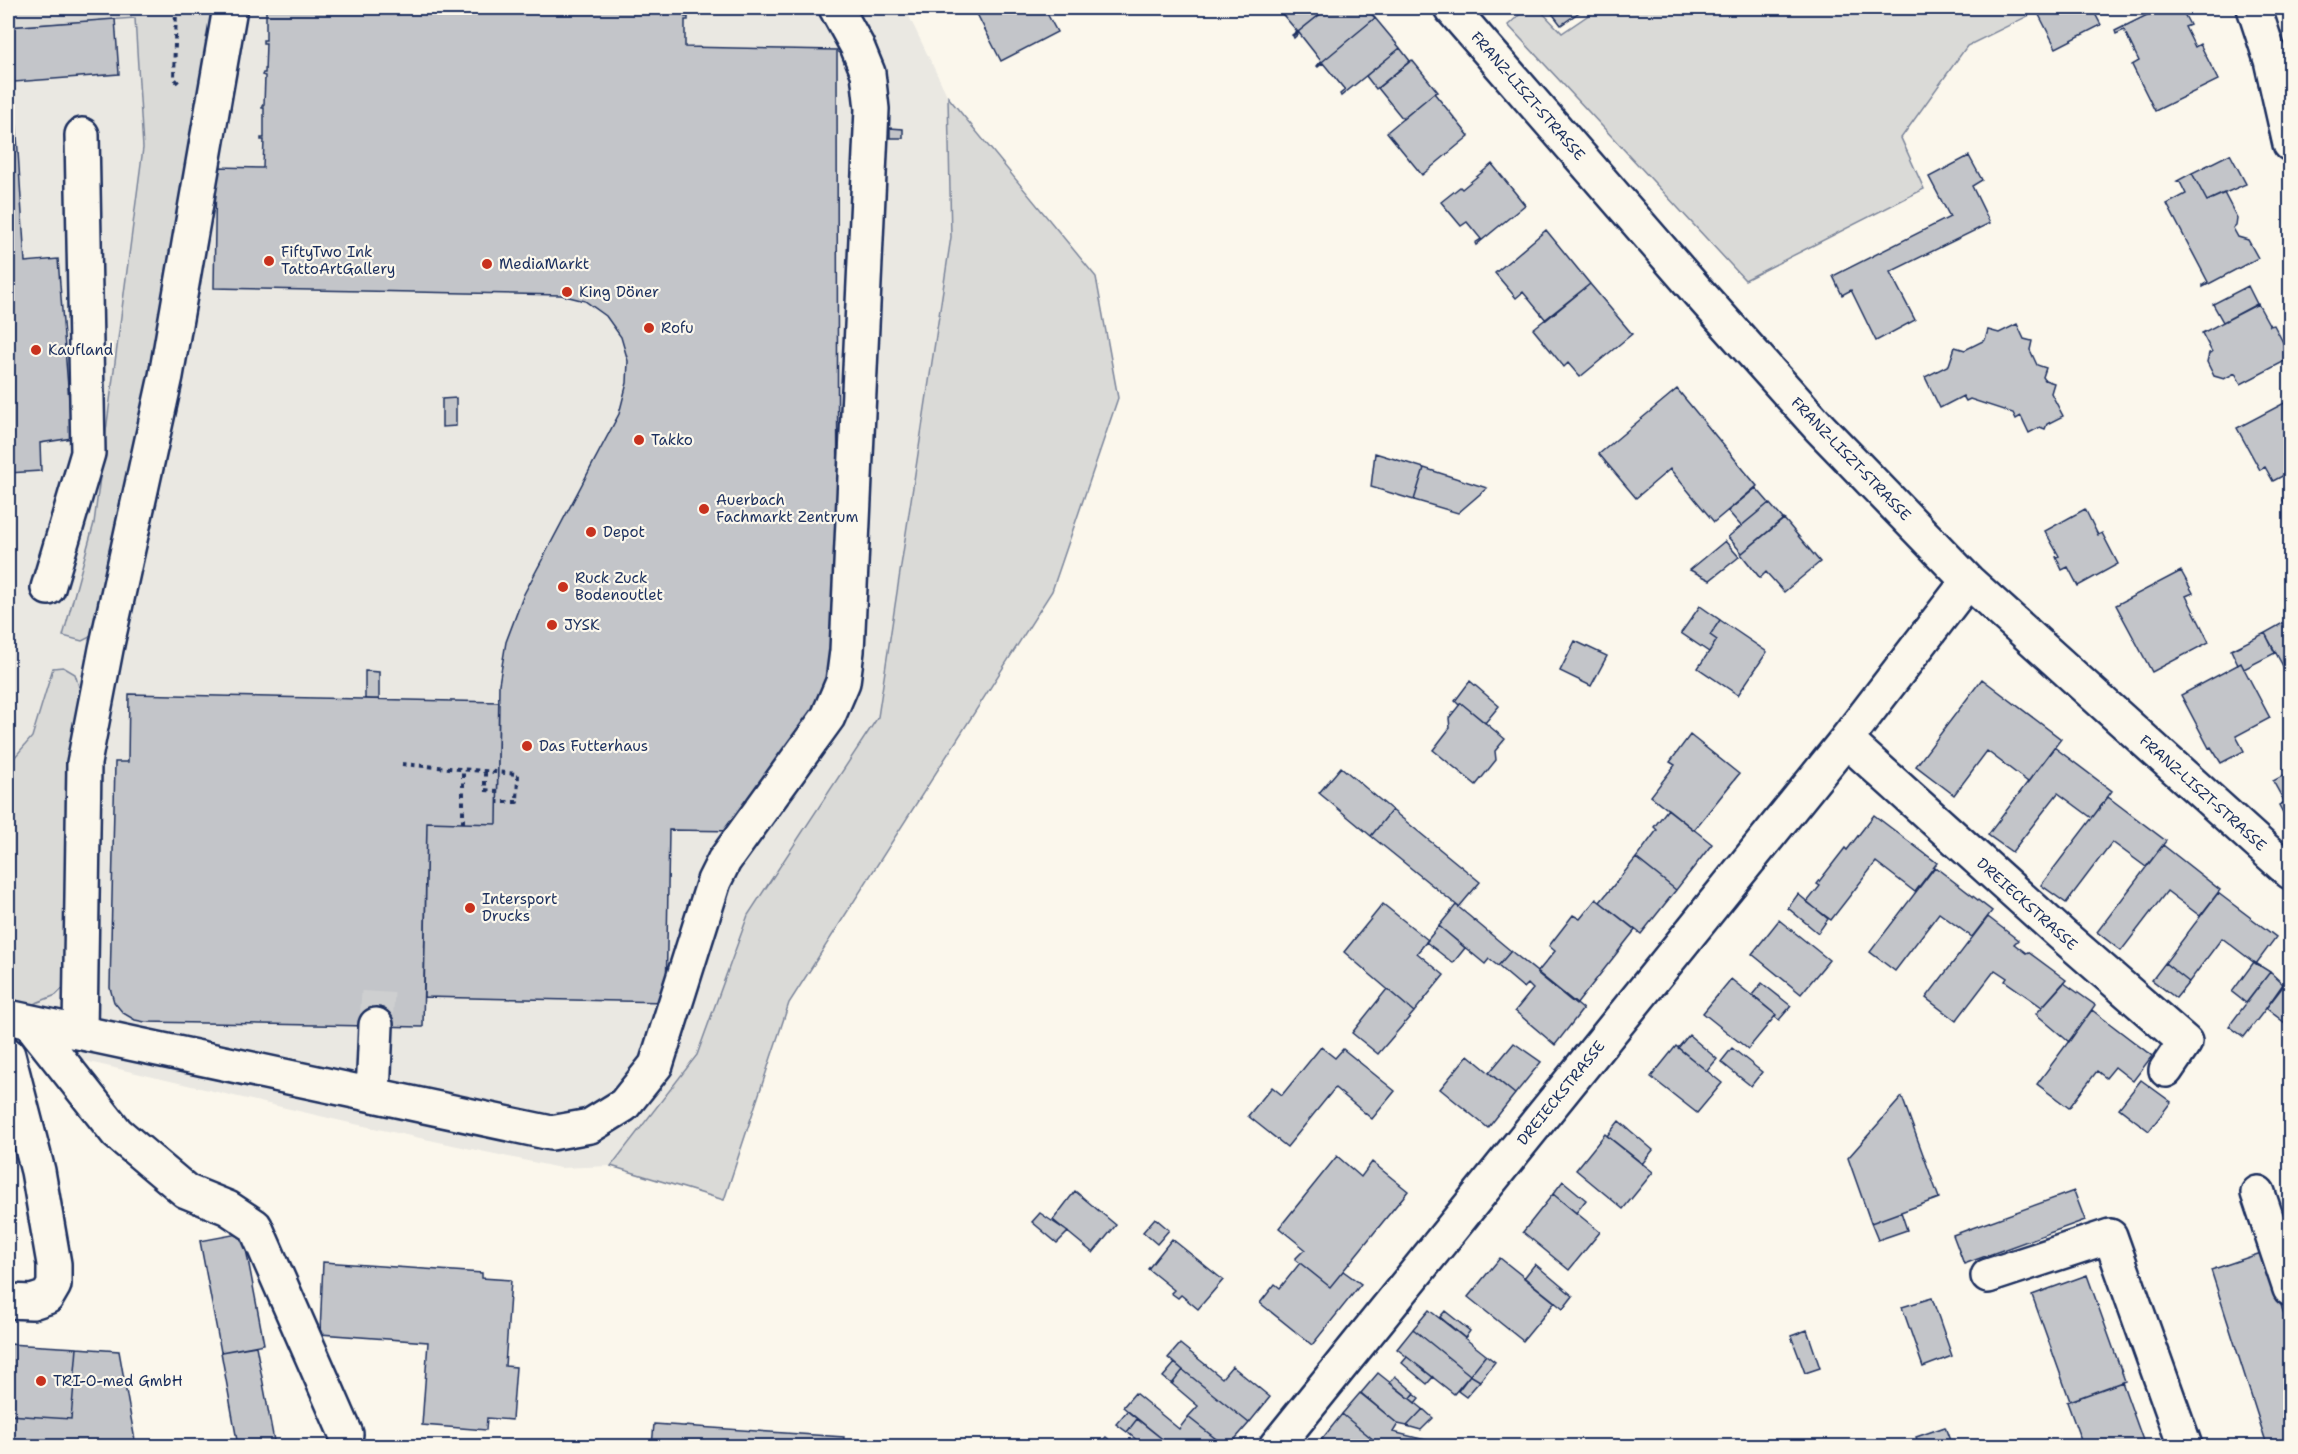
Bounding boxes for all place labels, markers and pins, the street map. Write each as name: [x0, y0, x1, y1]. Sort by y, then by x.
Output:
place label: FiftyTwo Ink TattoArtGallery: [281, 242, 395, 279]
marker: FiftyTwo Ink TattoArtGallery: [262, 254, 276, 268]
place label: MediaMarkt: [499, 254, 589, 274]
marker: MediaMarkt: [480, 257, 494, 271]
place label: King Döner: [579, 282, 659, 302]
marker: King Döner: [560, 285, 574, 299]
place label: Rofu: [661, 318, 694, 338]
marker: Rofu: [642, 321, 656, 335]
place label: Kaufland: [48, 340, 114, 360]
marker: Kaufland: [29, 343, 43, 357]
place label: Takko: [651, 430, 693, 450]
marker: Takko: [632, 433, 646, 447]
place label: Auerbach Fachmarkt Zentrum: [716, 490, 858, 527]
marker: Auerbach Fachmarkt Zentrum: [697, 502, 711, 516]
place label: Depot: [603, 522, 645, 542]
marker: Depot: [584, 525, 598, 539]
place label: Ruck Zuck Bodenoutlet: [575, 568, 663, 605]
marker: Ruck Zuck Bodenoutlet: [556, 580, 570, 594]
place label: JYSK: [564, 615, 600, 635]
marker: JYSK: [545, 618, 559, 632]
place label: Das Futterhaus: [539, 736, 648, 756]
marker: Das Futterhaus: [520, 739, 534, 753]
place label: Intersport Drucks: [482, 889, 557, 926]
marker: Intersport Drucks: [463, 901, 477, 915]
place label: TRI-O-med GmbH: [53, 1371, 183, 1391]
marker: TRI-O-med GmbH: [34, 1374, 48, 1388]

